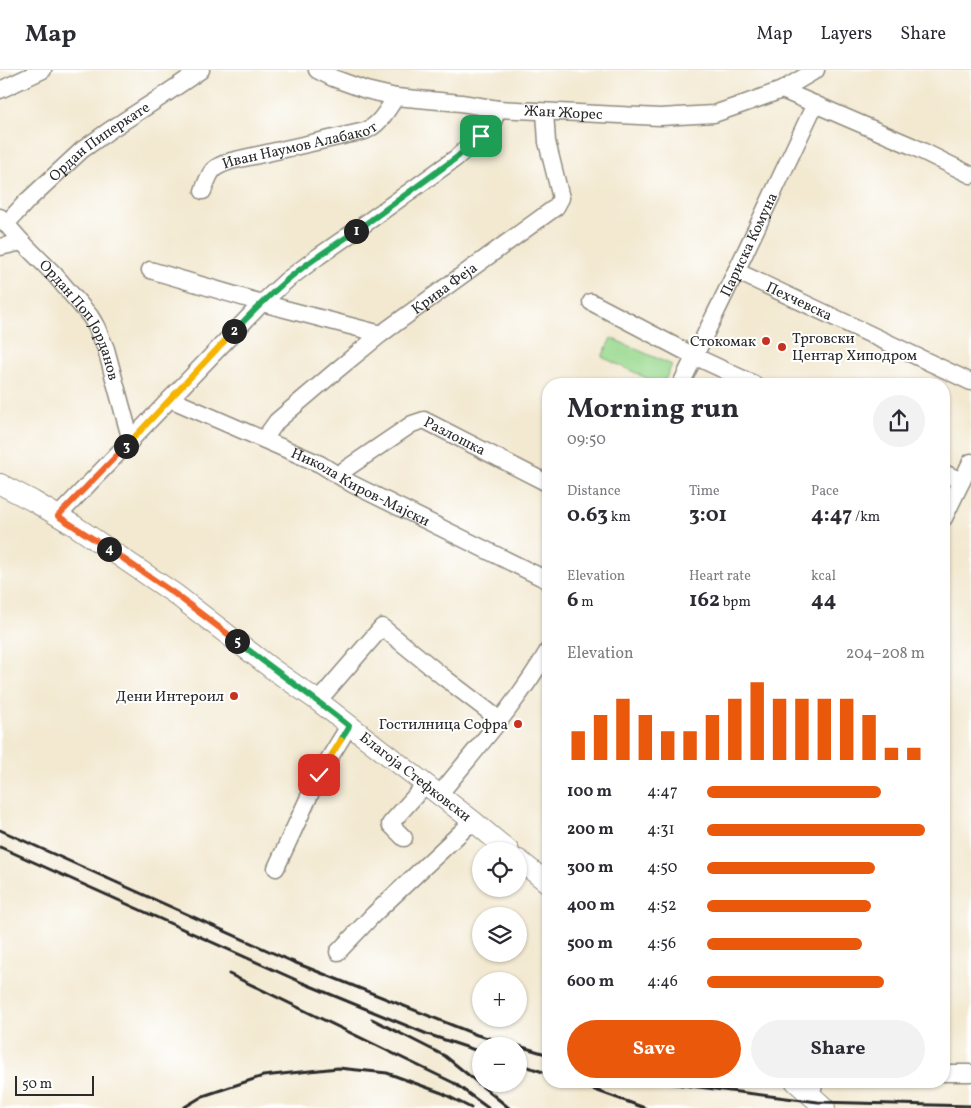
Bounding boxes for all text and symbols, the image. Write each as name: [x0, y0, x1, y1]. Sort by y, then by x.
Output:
text: Map: [25, 18, 76, 52]
text: Map: [756, 22, 792, 47]
text: Layers: [820, 22, 872, 47]
text: Share: [900, 22, 946, 47]
street label: Ордан Пиперкате: [45, 98, 155, 187]
street label: Жан Жорес: [523, 101, 603, 126]
pin: [460, 115, 502, 157]
street label: Иван Наумов Алабакот: [220, 117, 383, 175]
icon: arrive: [467, 122, 495, 150]
street label: Париска Комуна: [716, 190, 784, 301]
pin: 1: [344, 218, 368, 244]
text: 1: [354, 222, 359, 241]
street label: Ордан Поп Јорданов: [34, 256, 123, 383]
street label: Крива Феја: [408, 258, 482, 320]
street label: Пехчевска: [762, 278, 835, 327]
pin: 2: [222, 318, 246, 344]
text: 2: [231, 322, 238, 341]
place label: Трговски Центар Хиподром: [792, 329, 917, 367]
place label: Стокомак: [690, 332, 756, 353]
marker: Стокомак: [760, 335, 772, 347]
marker: Трговски Центар Хиподром: [776, 341, 788, 353]
text: Morning run: [567, 390, 739, 429]
button: share: [873, 395, 925, 447]
street label: Разлошка: [420, 413, 489, 462]
text: 09:50: [567, 429, 606, 451]
pin: 3: [114, 434, 138, 458]
text: 3: [123, 437, 130, 456]
street label: Никола Киров-Мајски: [287, 444, 433, 533]
text: Distance: [567, 482, 621, 501]
text: Time: [689, 482, 720, 501]
text: Pace: [811, 482, 839, 501]
text: 0.63: [567, 501, 608, 530]
text: 3:01: [689, 501, 727, 530]
text: 4:47: [811, 501, 852, 530]
text: km: [608, 508, 631, 527]
text: /km: [852, 508, 880, 527]
pin: 4: [96, 536, 122, 562]
text: 4: [105, 540, 114, 559]
text: Elevation: [567, 567, 625, 586]
text: Heart rate: [689, 567, 751, 586]
text: kcal: [811, 567, 836, 586]
text: 6: [567, 586, 579, 615]
text: 162: [689, 586, 720, 615]
text: 44: [811, 586, 836, 615]
text: m: [579, 593, 594, 612]
text: bpm: [720, 593, 751, 612]
pin: 5: [224, 628, 250, 654]
text: 5: [234, 632, 241, 651]
text: Elevation: [567, 643, 634, 665]
text: 204–208 m: [846, 643, 925, 665]
place label: Дени Интероил: [116, 687, 224, 708]
marker: Дени Интероил: [228, 690, 240, 702]
place label: Гостилница Софра: [379, 715, 508, 736]
marker: Гостилница Софра: [512, 718, 524, 730]
street label: Благоја Стефковски: [355, 728, 475, 828]
pin: [298, 754, 340, 796]
icon: check: [305, 761, 333, 789]
text: 100 m: [567, 781, 612, 803]
text: 4:47: [647, 781, 678, 803]
text: 200 m: [567, 819, 614, 841]
text: 4:31: [647, 819, 675, 841]
map controls: [472, 842, 527, 1092]
button: locate: [472, 842, 527, 897]
text: 300 m: [567, 857, 613, 879]
text: 4:50: [647, 857, 677, 879]
text: 400 m: [567, 895, 615, 917]
text: 4:52: [647, 895, 677, 917]
button: layers: [472, 907, 527, 962]
text: 500 m: [567, 933, 613, 955]
text: 4:56: [647, 933, 676, 955]
text: 600 m: [567, 971, 614, 993]
text: 4:46: [647, 971, 678, 993]
button: +: [472, 972, 527, 1027]
button: Save: [567, 1020, 741, 1078]
button: Share: [751, 1020, 925, 1078]
button: −: [472, 1037, 527, 1092]
scale bar: [15, 1073, 94, 1096]
text: 50 m: [22, 1075, 52, 1094]

